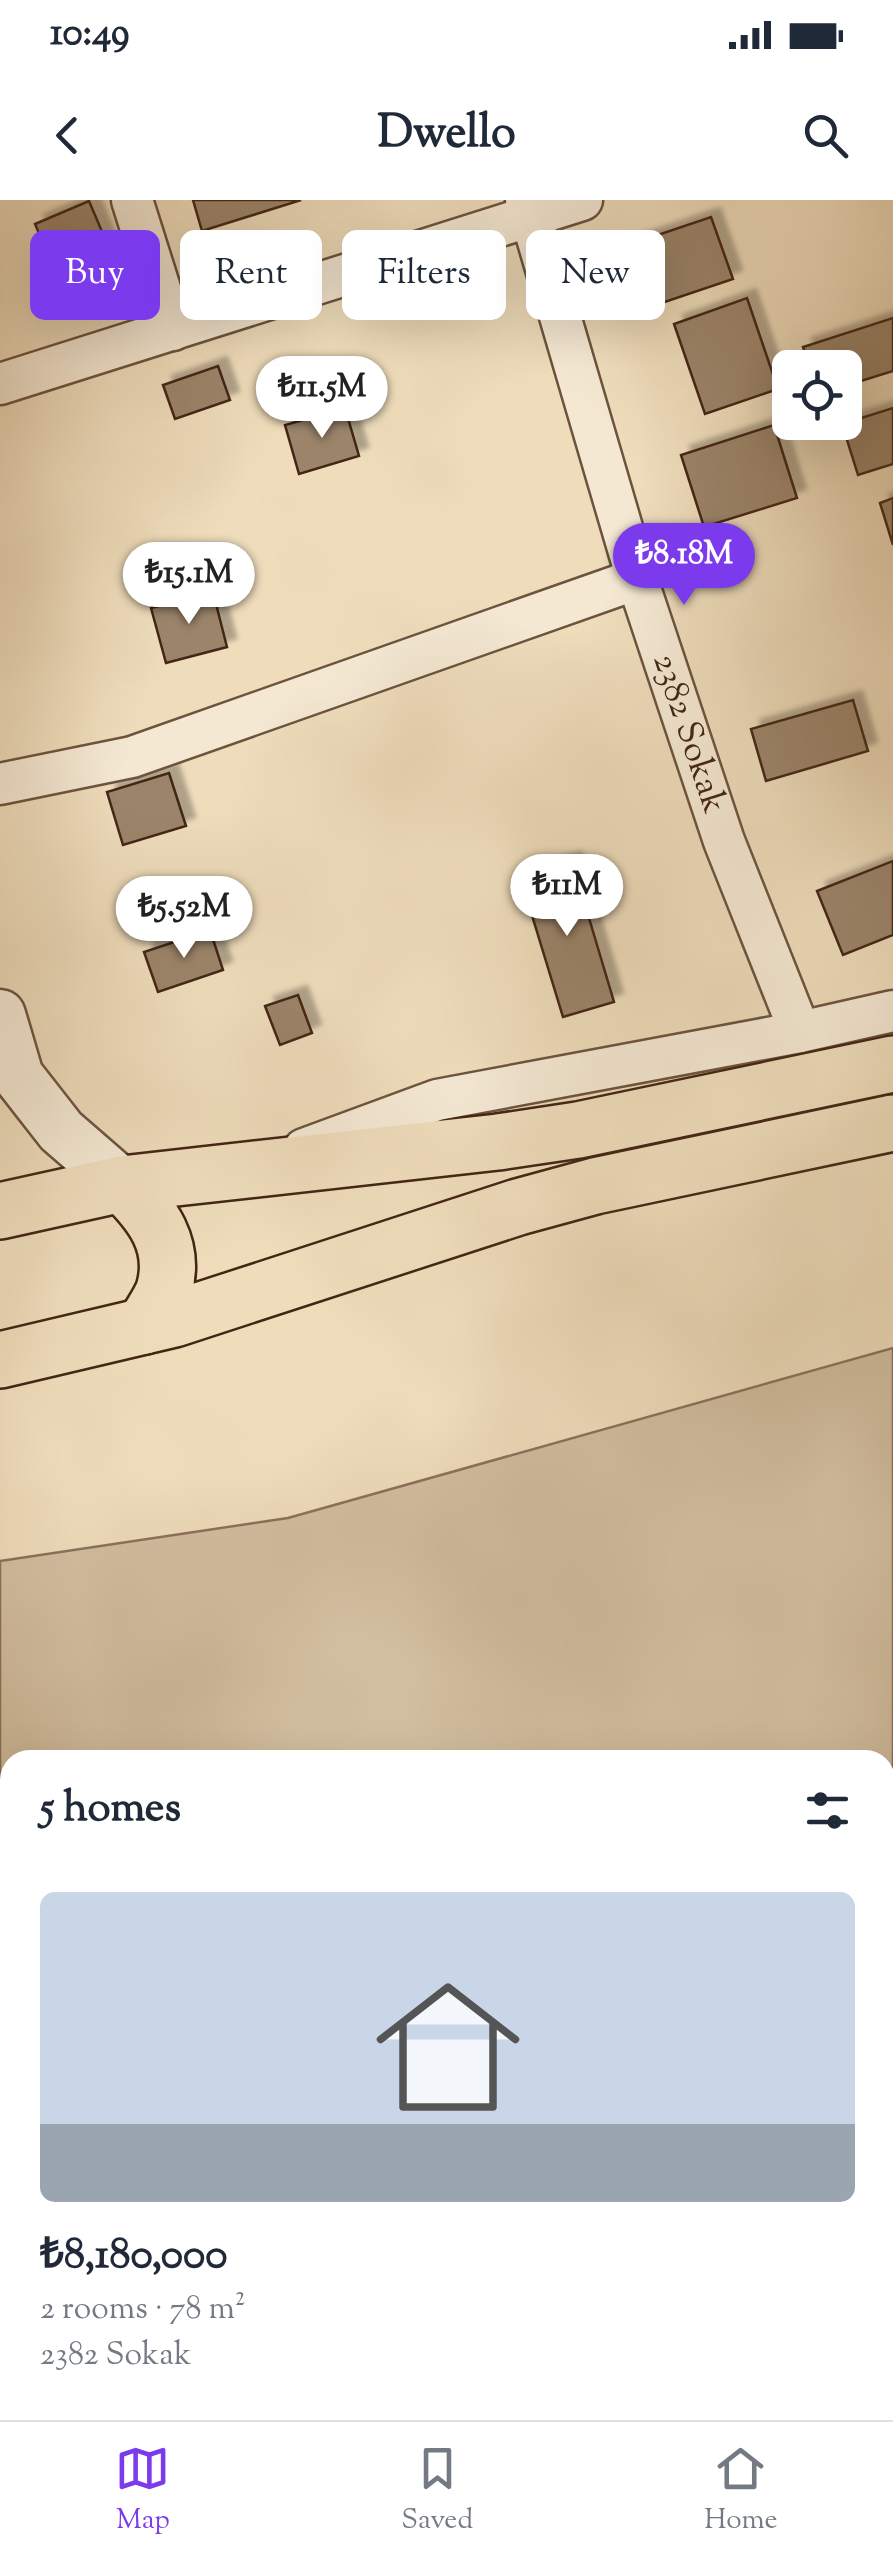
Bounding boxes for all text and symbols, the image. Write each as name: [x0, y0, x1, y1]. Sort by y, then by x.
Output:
text: 10:49: [50, 8, 129, 62]
text: Dwello: [377, 103, 516, 168]
icon: back: [40, 108, 95, 163]
icon: search: [798, 108, 853, 163]
chip: Buy: [30, 230, 160, 320]
chip: Rent: [180, 230, 322, 320]
chip: Filters: [342, 230, 506, 320]
chip: New: [526, 230, 665, 320]
map controls: [772, 350, 862, 440]
button: locate: [772, 350, 862, 440]
pin: ₺11.5M: [241, 356, 403, 441]
text: ₺11.5M: [278, 365, 366, 411]
pin: ₺8.18M: [603, 523, 765, 608]
text: ₺8.18M: [635, 532, 733, 578]
pin: ₺15.1M: [108, 542, 270, 627]
text: ₺15.1M: [145, 551, 233, 597]
street label: 2382 Sokak: [638, 647, 739, 820]
pin: ₺11M: [508, 854, 626, 939]
text: ₺11M: [532, 863, 602, 909]
pin: ₺5.52M: [103, 876, 265, 961]
text: ₺5.52M: [138, 885, 230, 931]
text: 5 homes: [40, 1780, 181, 1840]
icon: filters: [800, 1783, 855, 1838]
icon: home: [358, 1957, 538, 2137]
text: ₺8,180,000: [40, 2227, 227, 2287]
text: 2 rooms · 78 m²: [40, 2287, 246, 2333]
text: 2382 Sokak: [40, 2333, 191, 2379]
tab: Map: [115, 2441, 170, 2541]
tab: Saved: [401, 2441, 473, 2541]
tab: Home: [704, 2441, 778, 2541]

